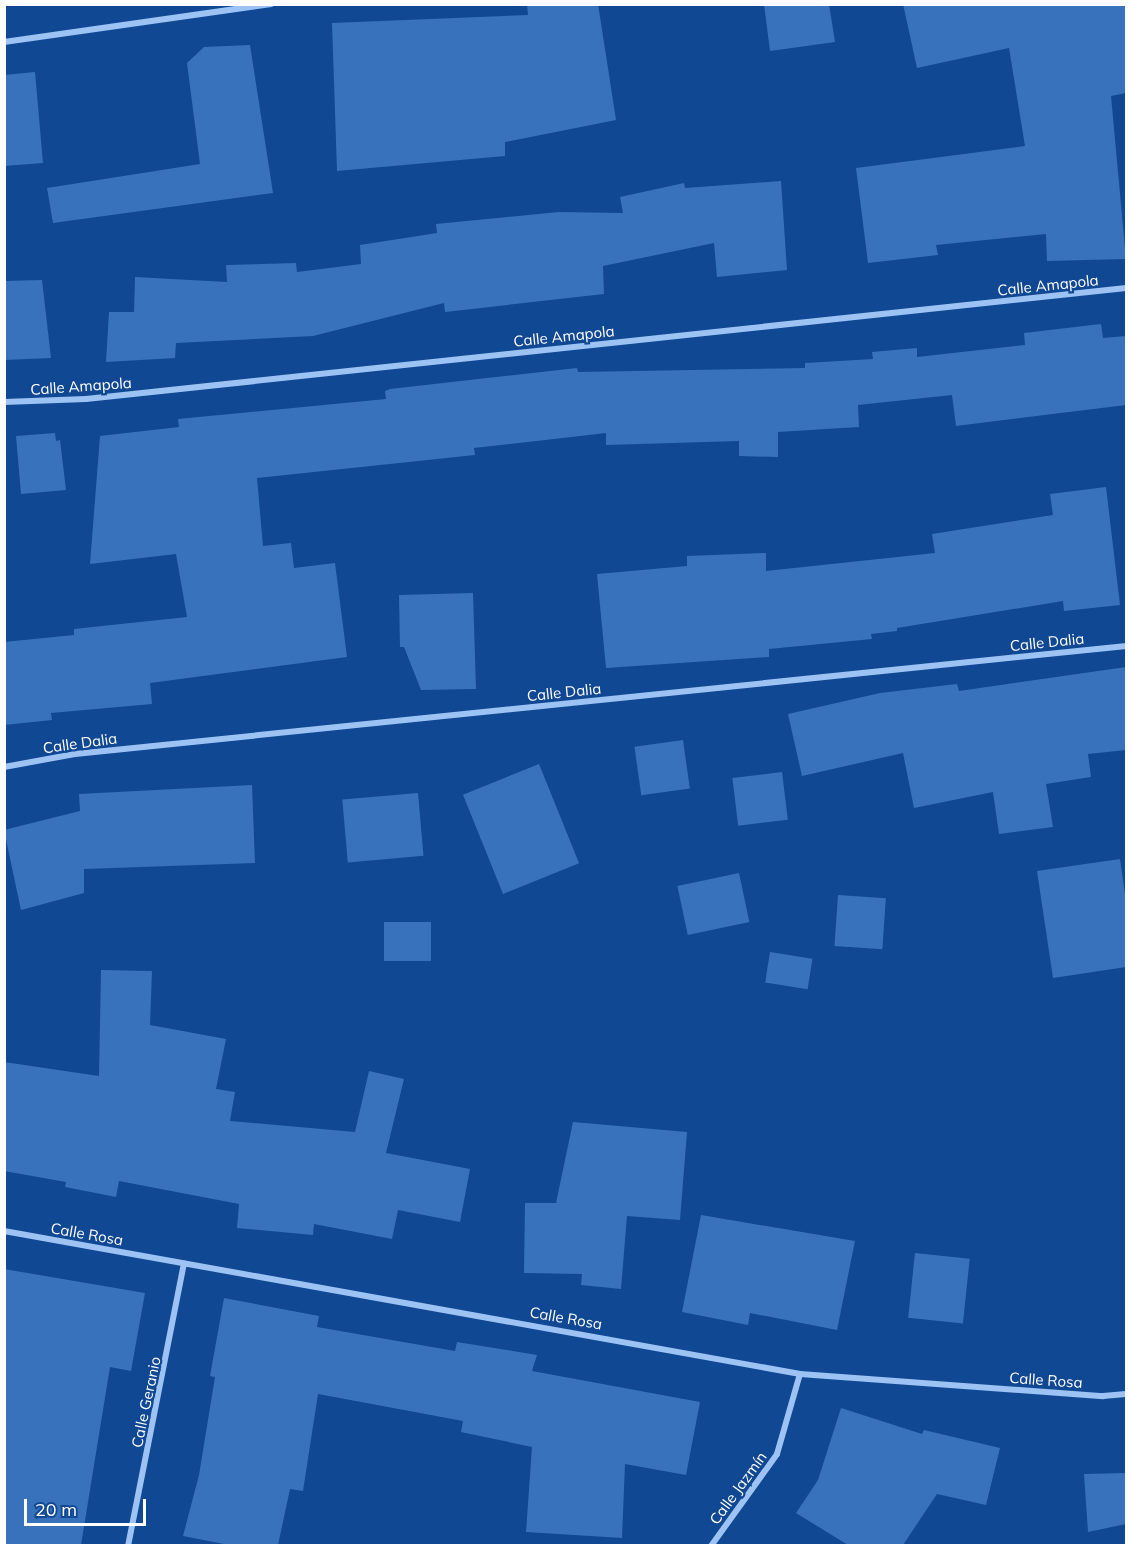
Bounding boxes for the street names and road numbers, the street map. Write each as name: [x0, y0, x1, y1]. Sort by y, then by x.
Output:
street label: Calle Amapola: [997, 271, 1099, 299]
street label: Calle Amapola: [513, 322, 615, 350]
street label: Calle Amapola: [30, 373, 132, 399]
street label: Calle Dalia: [1009, 629, 1085, 655]
street label: Calle Dalia: [526, 679, 602, 705]
street label: Calle Dalia: [42, 729, 118, 757]
street label: Calle Rosa: [49, 1219, 125, 1249]
street label: Calle Rosa: [528, 1303, 604, 1333]
street label: Calle Geranio: [128, 1355, 164, 1449]
street label: Calle Rosa: [1009, 1368, 1083, 1392]
street label: Calle Jazmín: [706, 1448, 770, 1528]

